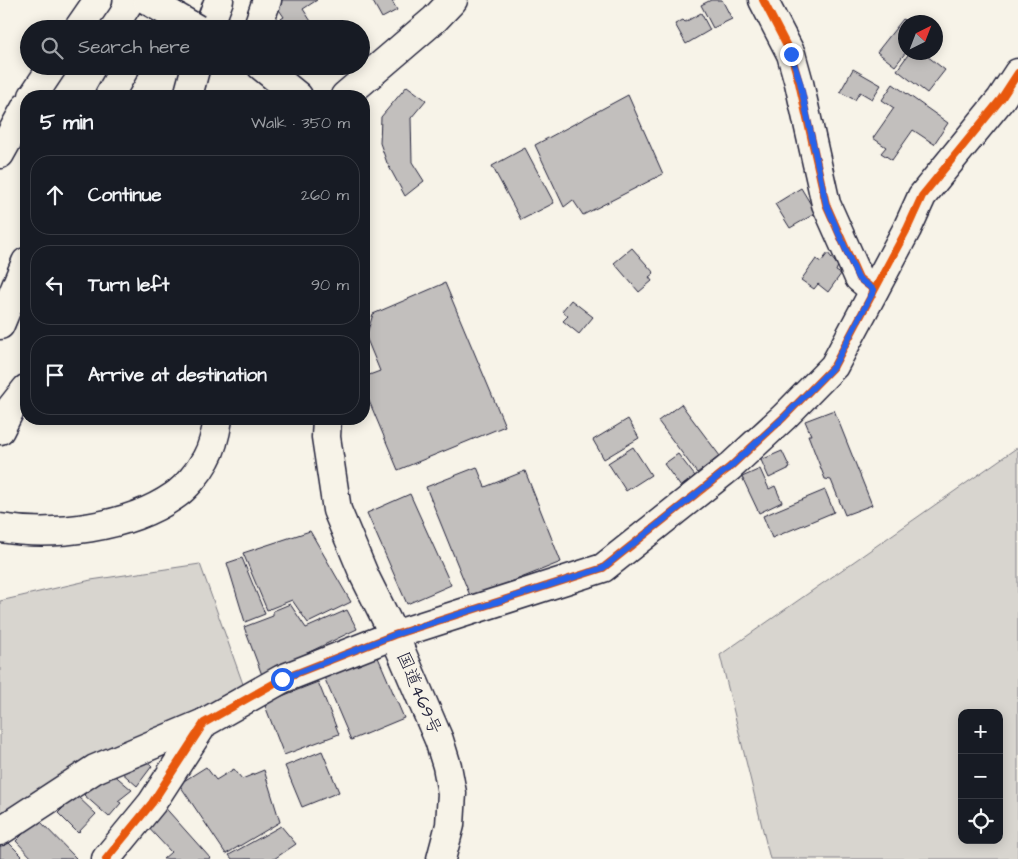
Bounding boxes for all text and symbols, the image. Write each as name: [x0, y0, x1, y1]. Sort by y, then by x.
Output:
north arrow: [898, 15, 943, 60]
search box: [20, 20, 370, 75]
icon: search: [38, 34, 66, 62]
text: Search here: [78, 34, 190, 61]
route end: [780, 43, 803, 66]
text: 5 min: [40, 108, 93, 137]
text: Walk · 350 m: [251, 112, 350, 134]
icon: ahead: [41, 181, 69, 209]
text: Continue: [88, 182, 162, 209]
text: 260 m: [301, 184, 349, 206]
icon: left: [41, 271, 69, 299]
text: Turn left: [88, 272, 169, 299]
text: 90 m: [311, 274, 349, 296]
icon: arrive: [41, 361, 69, 389]
text: Arrive at destination: [88, 362, 267, 389]
street label: 国道469号: [390, 648, 448, 738]
route start: [271, 668, 294, 691]
map controls: [958, 709, 1003, 844]
button: +: [958, 709, 1003, 754]
button: −: [958, 754, 1003, 799]
button: locate: [958, 799, 1003, 844]

